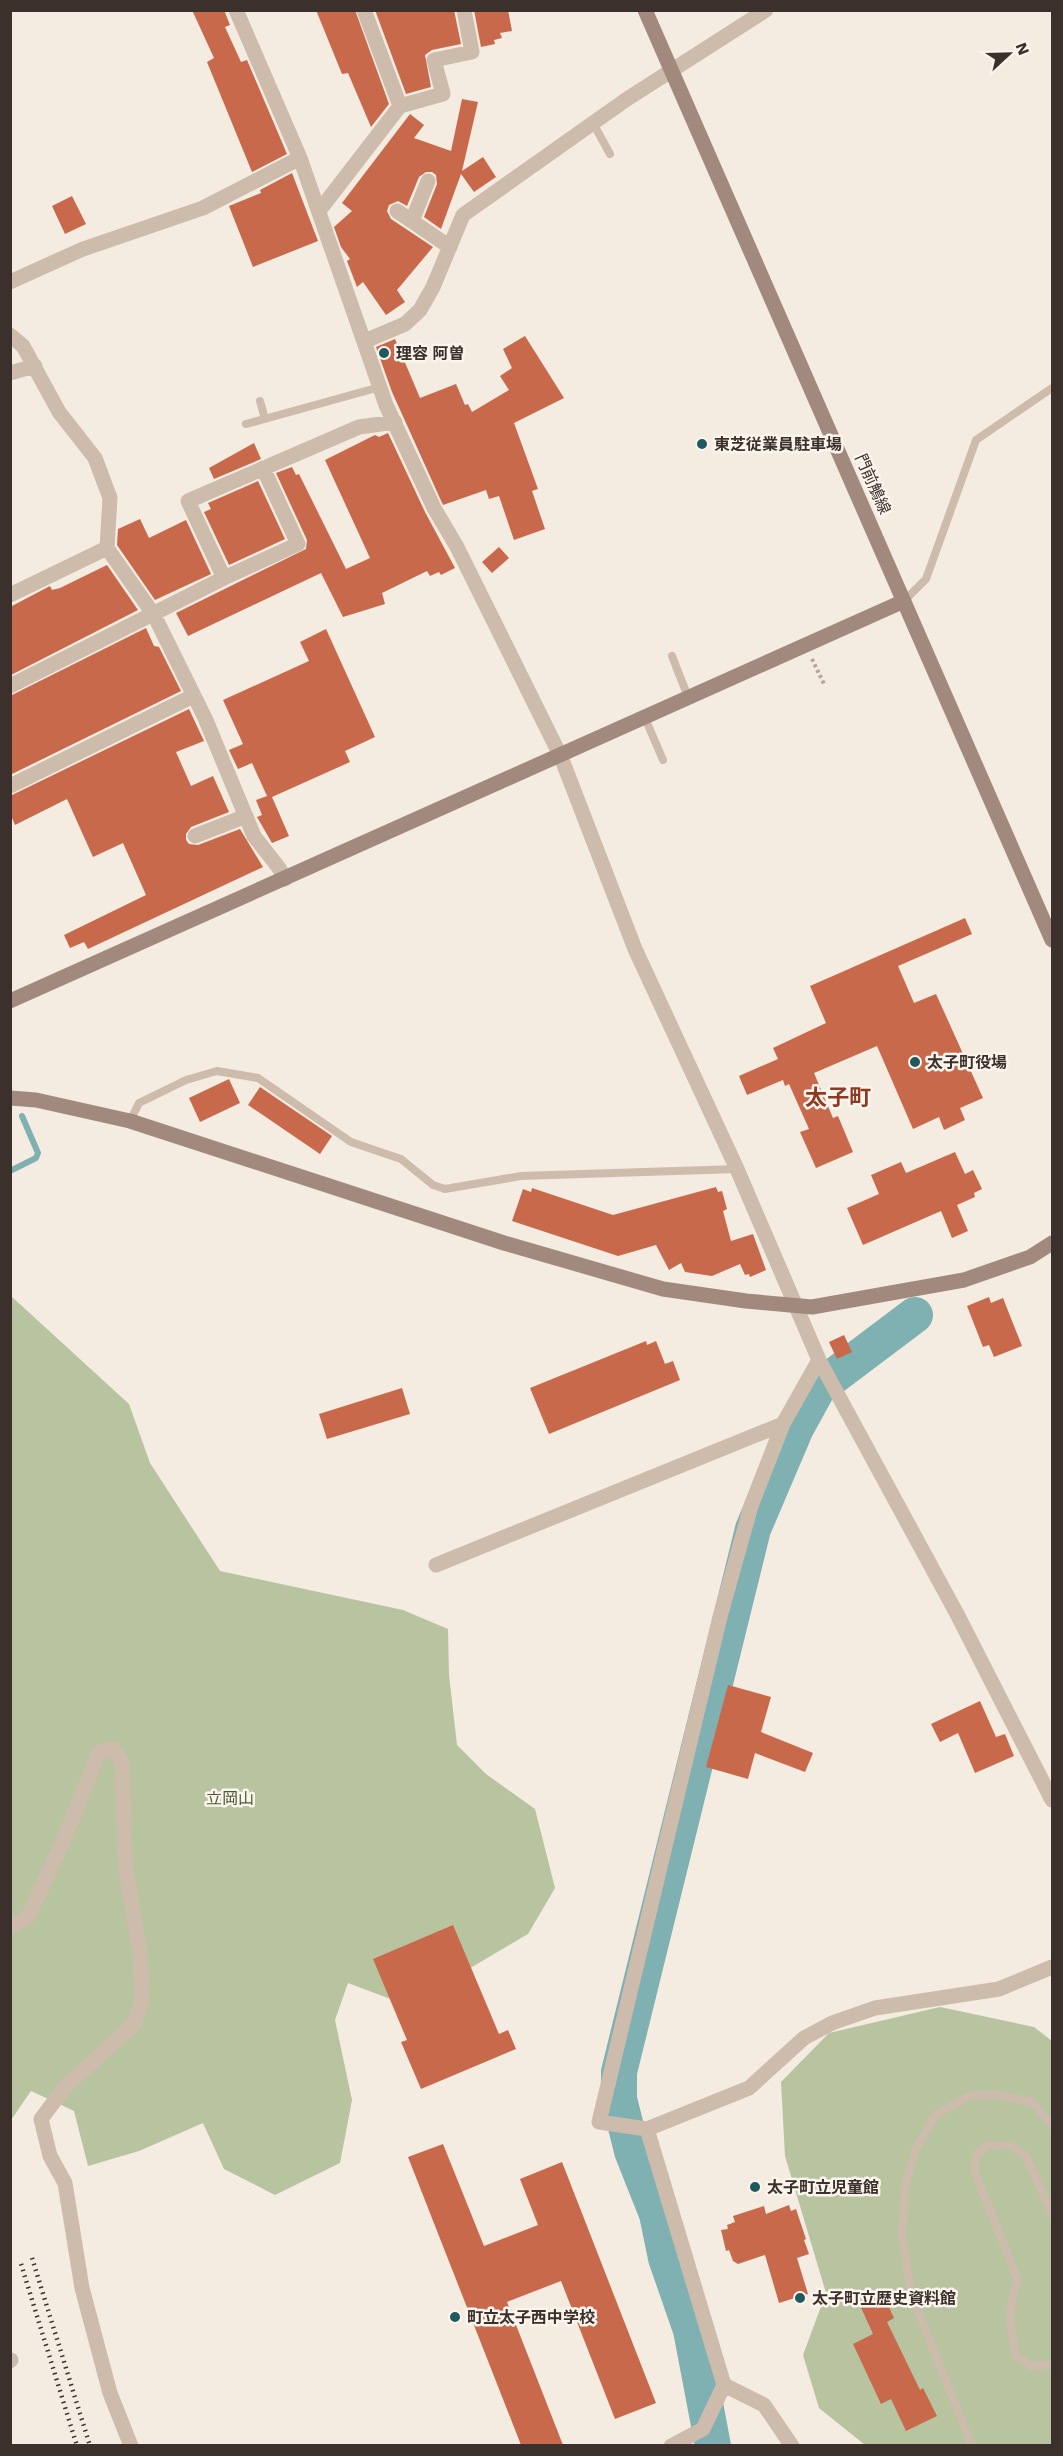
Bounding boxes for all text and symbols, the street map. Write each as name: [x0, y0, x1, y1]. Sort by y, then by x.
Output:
north arrow: [979, 24, 1039, 84]
text: N: [1011, 40, 1033, 58]
place label: 理容 阿曽: [396, 344, 465, 363]
marker: 理容 阿曽: [377, 346, 391, 360]
place label: 東芝従業員駐車場: [714, 435, 842, 454]
marker: 東芝従業員駐車場: [695, 437, 709, 451]
street label: 門前鵤線: [851, 451, 895, 517]
place label: 太子町役場: [927, 1053, 1007, 1072]
marker: 太子町役場: [908, 1055, 922, 1069]
district label: 太子町: [805, 1085, 871, 1110]
park label: 立岡山: [206, 1789, 254, 1808]
place label: 太子町立児童館: [767, 2178, 879, 2197]
marker: 太子町立児童館: [748, 2180, 762, 2194]
place label: 太子町立歴史資料館: [812, 2289, 956, 2308]
marker: 太子町立歴史資料館: [793, 2291, 807, 2305]
place label: 町立太子西中学校: [467, 2308, 595, 2327]
marker: 町立太子西中学校: [448, 2310, 462, 2324]

